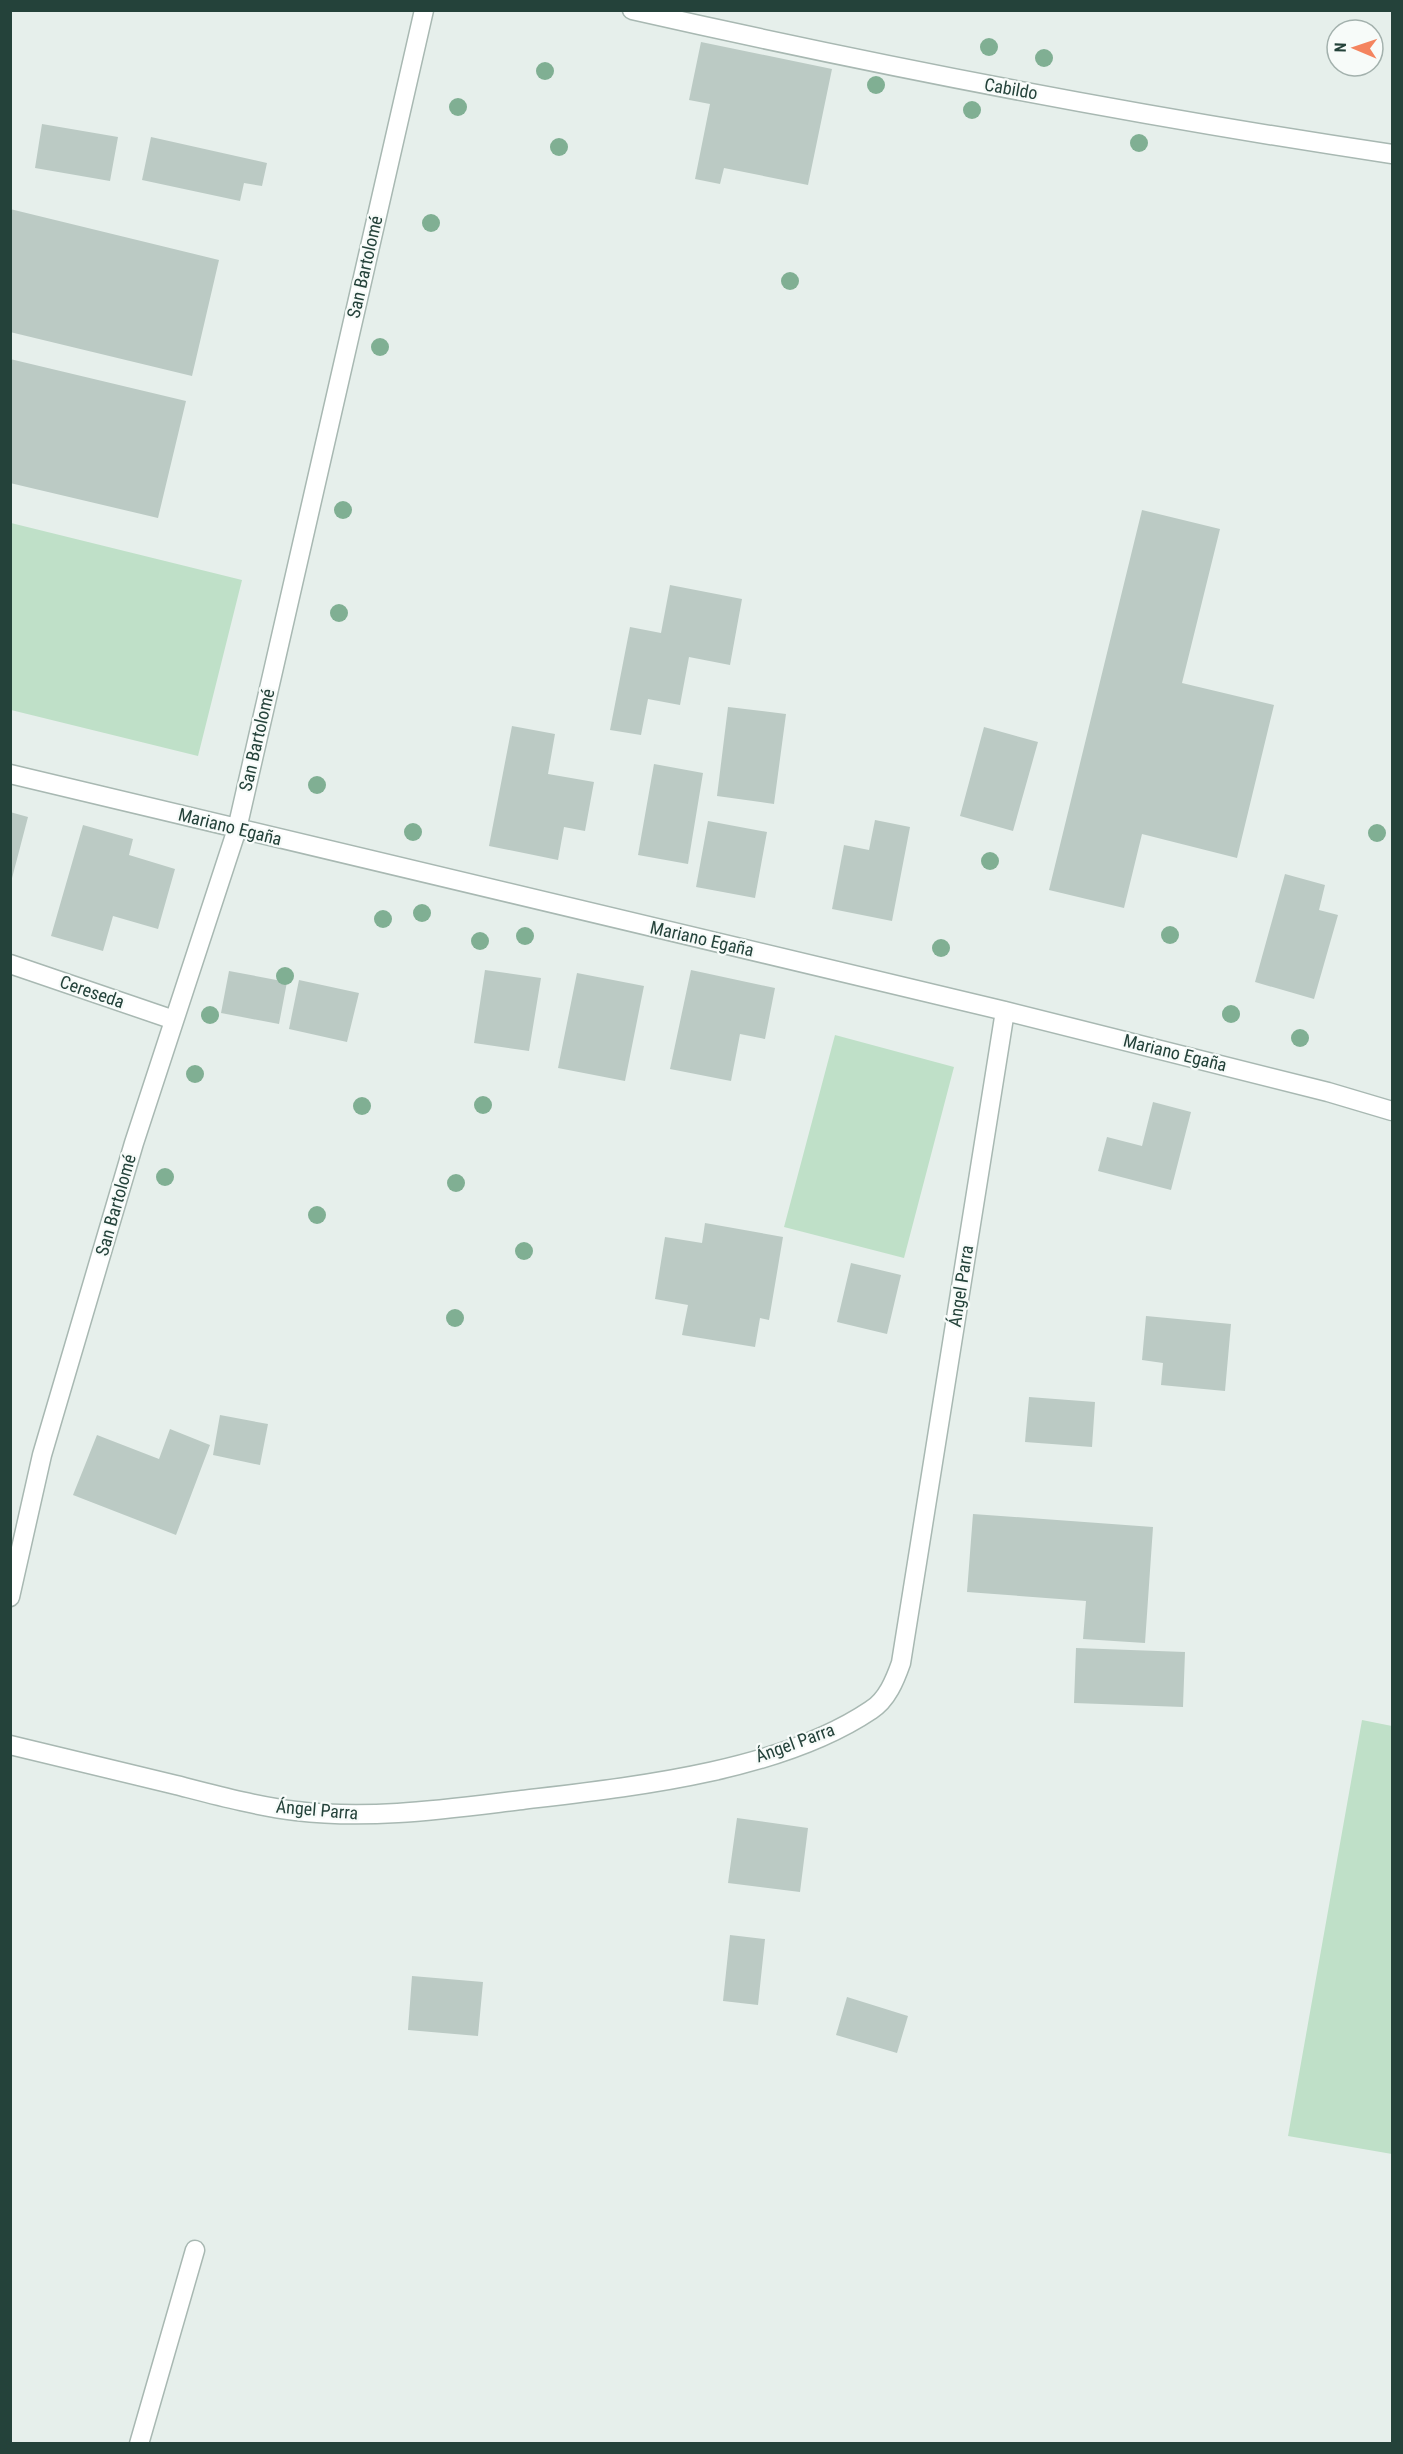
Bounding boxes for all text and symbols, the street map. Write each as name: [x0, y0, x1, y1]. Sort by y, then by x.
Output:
north arrow: [1325, 18, 1385, 78]
text: N: [1331, 42, 1350, 53]
street label: Cabildo: [983, 73, 1039, 104]
street label: San Bartolomé: [343, 214, 387, 320]
street label: San Bartolomé: [235, 687, 279, 793]
street label: Mariano Egaña: [176, 804, 284, 850]
street label: Mariano Egaña: [648, 916, 756, 961]
street label: Cereseda: [57, 971, 127, 1012]
street label: Mariano Egaña: [1121, 1030, 1229, 1076]
street label: San Bartolomé: [91, 1152, 140, 1258]
street label: Ángel Parra: [944, 1244, 977, 1328]
street label: Ángel Parra: [753, 1719, 837, 1766]
street label: Ángel Parra: [275, 1795, 359, 1824]

